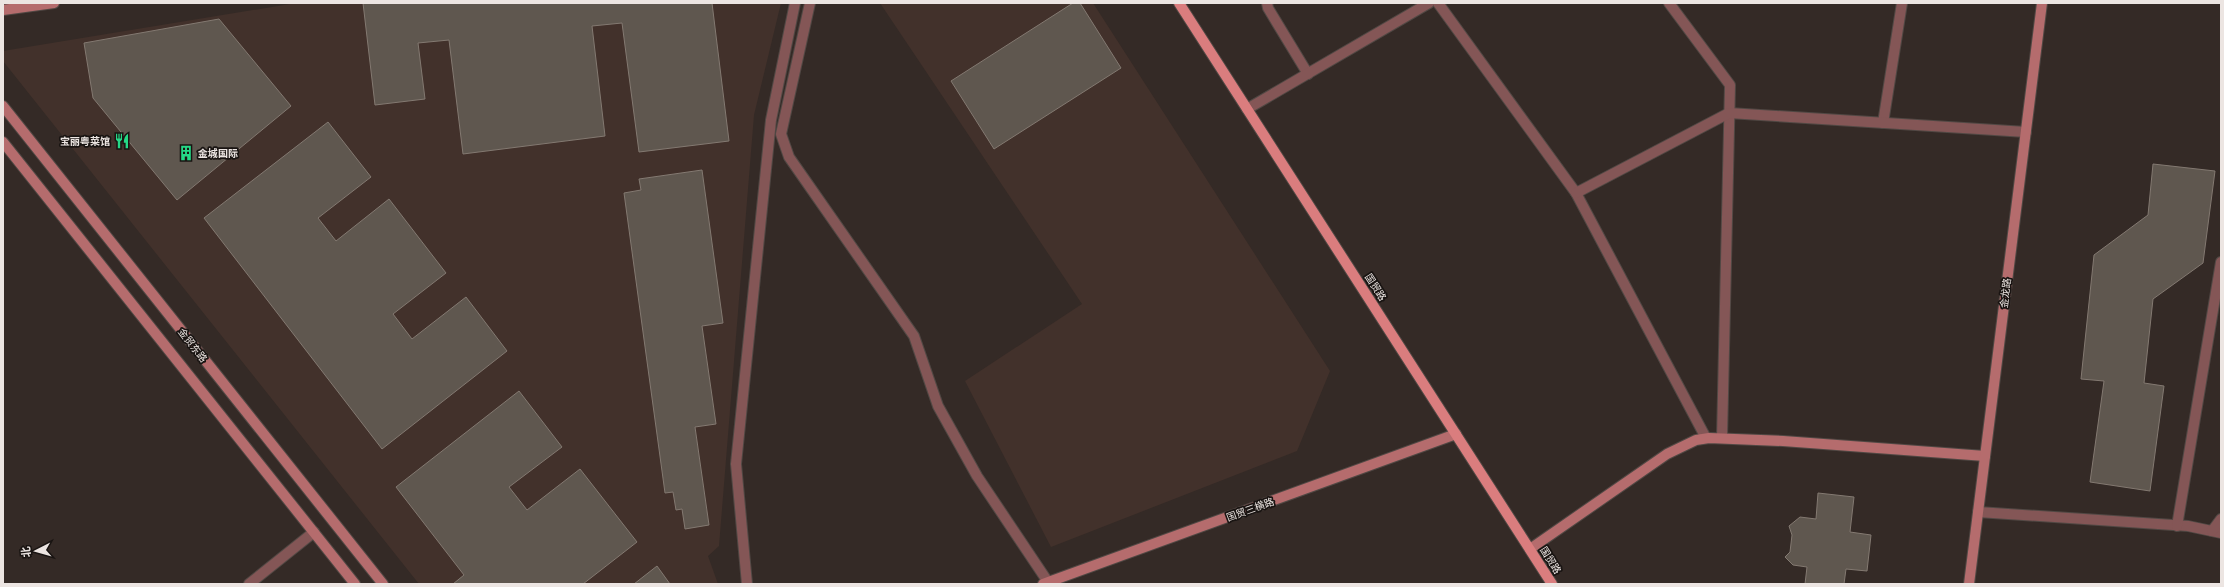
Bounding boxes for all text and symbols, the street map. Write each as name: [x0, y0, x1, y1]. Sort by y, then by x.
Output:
restaurant icon: 宝丽粤菜馆: [113, 132, 131, 150]
place label: 宝丽粤菜馆: [60, 135, 110, 147]
building icon: 金城国际: [177, 144, 195, 162]
place label: 金城国际: [197, 147, 238, 159]
street label: 国贸路: [1363, 271, 1389, 303]
street label: 金龙路: [1997, 277, 2013, 309]
street label: 金贸东路: [176, 326, 210, 364]
street label: 国贸三横路: [1224, 495, 1276, 523]
north arrow: [16, 531, 56, 571]
street label: 国贸路: [1538, 544, 1564, 576]
text: 北: [19, 546, 33, 558]

